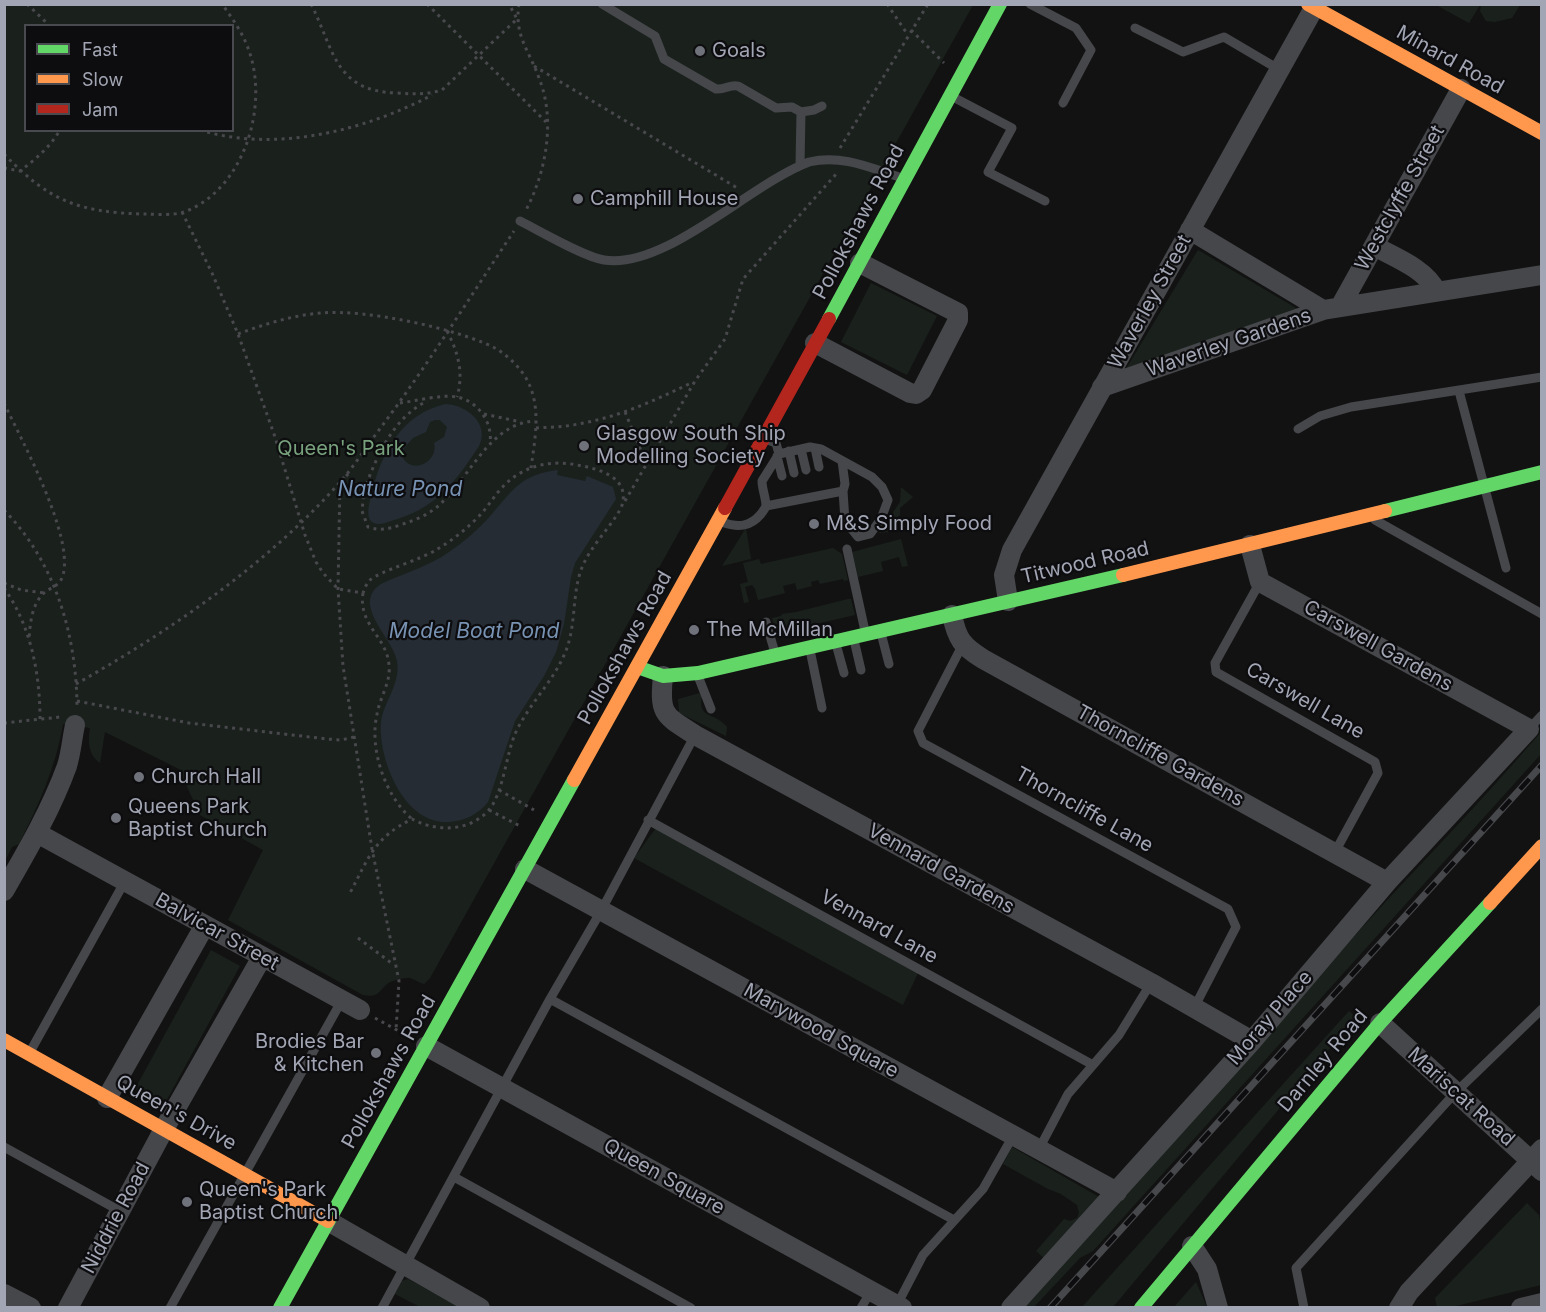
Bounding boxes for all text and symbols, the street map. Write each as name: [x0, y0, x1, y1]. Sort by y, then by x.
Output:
street label: Minard Road: [1392, 21, 1508, 99]
legend: [24, 24, 234, 132]
text: Fast: [82, 39, 118, 60]
place label: Goals: [712, 39, 766, 63]
marker: Goals: [693, 44, 707, 58]
text: Slow: [82, 69, 123, 90]
text: Jam: [82, 99, 118, 120]
street label: Westclyffe Street: [1350, 121, 1450, 275]
street label: Pollokshaws Road: [808, 141, 910, 303]
place label: Camphill House: [590, 187, 738, 211]
marker: Camphill House: [571, 192, 585, 206]
street label: Waverley Street: [1103, 231, 1197, 373]
street label: Waverley Gardens: [1144, 304, 1314, 382]
place label: Glasgow South Ship Modelling Society: [596, 422, 786, 469]
park label: Queen's Park: [277, 437, 405, 461]
marker: Glasgow South Ship Modelling Society: [577, 439, 591, 453]
water label: Nature Pond: [338, 477, 462, 503]
place label: M&S Simply Food: [826, 512, 992, 536]
marker: M&S Simply Food: [807, 517, 821, 531]
street label: Titwood Road: [1019, 537, 1151, 589]
street label: Pollokshaws Road: [573, 567, 677, 729]
street label: Carswell Gardens: [1299, 595, 1457, 697]
place label: The McMillan: [706, 618, 833, 642]
water label: Model Boat Pond: [389, 619, 559, 645]
marker: The McMillan: [687, 623, 701, 637]
street label: Carswell Lane: [1241, 657, 1369, 745]
street label: Thorncliffe Gardens: [1072, 700, 1248, 812]
street label: Thorncliffe Lane: [1011, 762, 1157, 858]
place label: Church Hall: [151, 765, 261, 789]
marker: Church Hall: [132, 770, 146, 784]
place label: Queens Park Baptist Church: [128, 795, 267, 842]
marker: Queens Park Baptist Church: [109, 811, 123, 825]
street label: Vennard Gardens: [863, 819, 1019, 919]
street label: Vennard Lane: [816, 885, 942, 969]
street label: Balvicar Street: [151, 888, 283, 976]
street label: Moray Place: [1222, 966, 1318, 1070]
street label: Marywood Square: [739, 979, 903, 1083]
street label: Pollokshaws Road: [337, 991, 441, 1153]
street label: Darnley Road: [1273, 1005, 1373, 1117]
place label: Brodies Bar & Kitchen: [255, 1030, 364, 1077]
street label: Mariscat Road: [1403, 1043, 1519, 1151]
marker: Brodies Bar & Kitchen: [369, 1046, 383, 1060]
street label: Queen's Drive: [112, 1070, 240, 1156]
street label: Queen Square: [599, 1134, 729, 1220]
street label: Niddrie Road: [77, 1158, 155, 1278]
place label: Queen's Park Baptist Church: [199, 1178, 338, 1225]
marker: Queen's Park Baptist Church: [180, 1195, 194, 1209]

